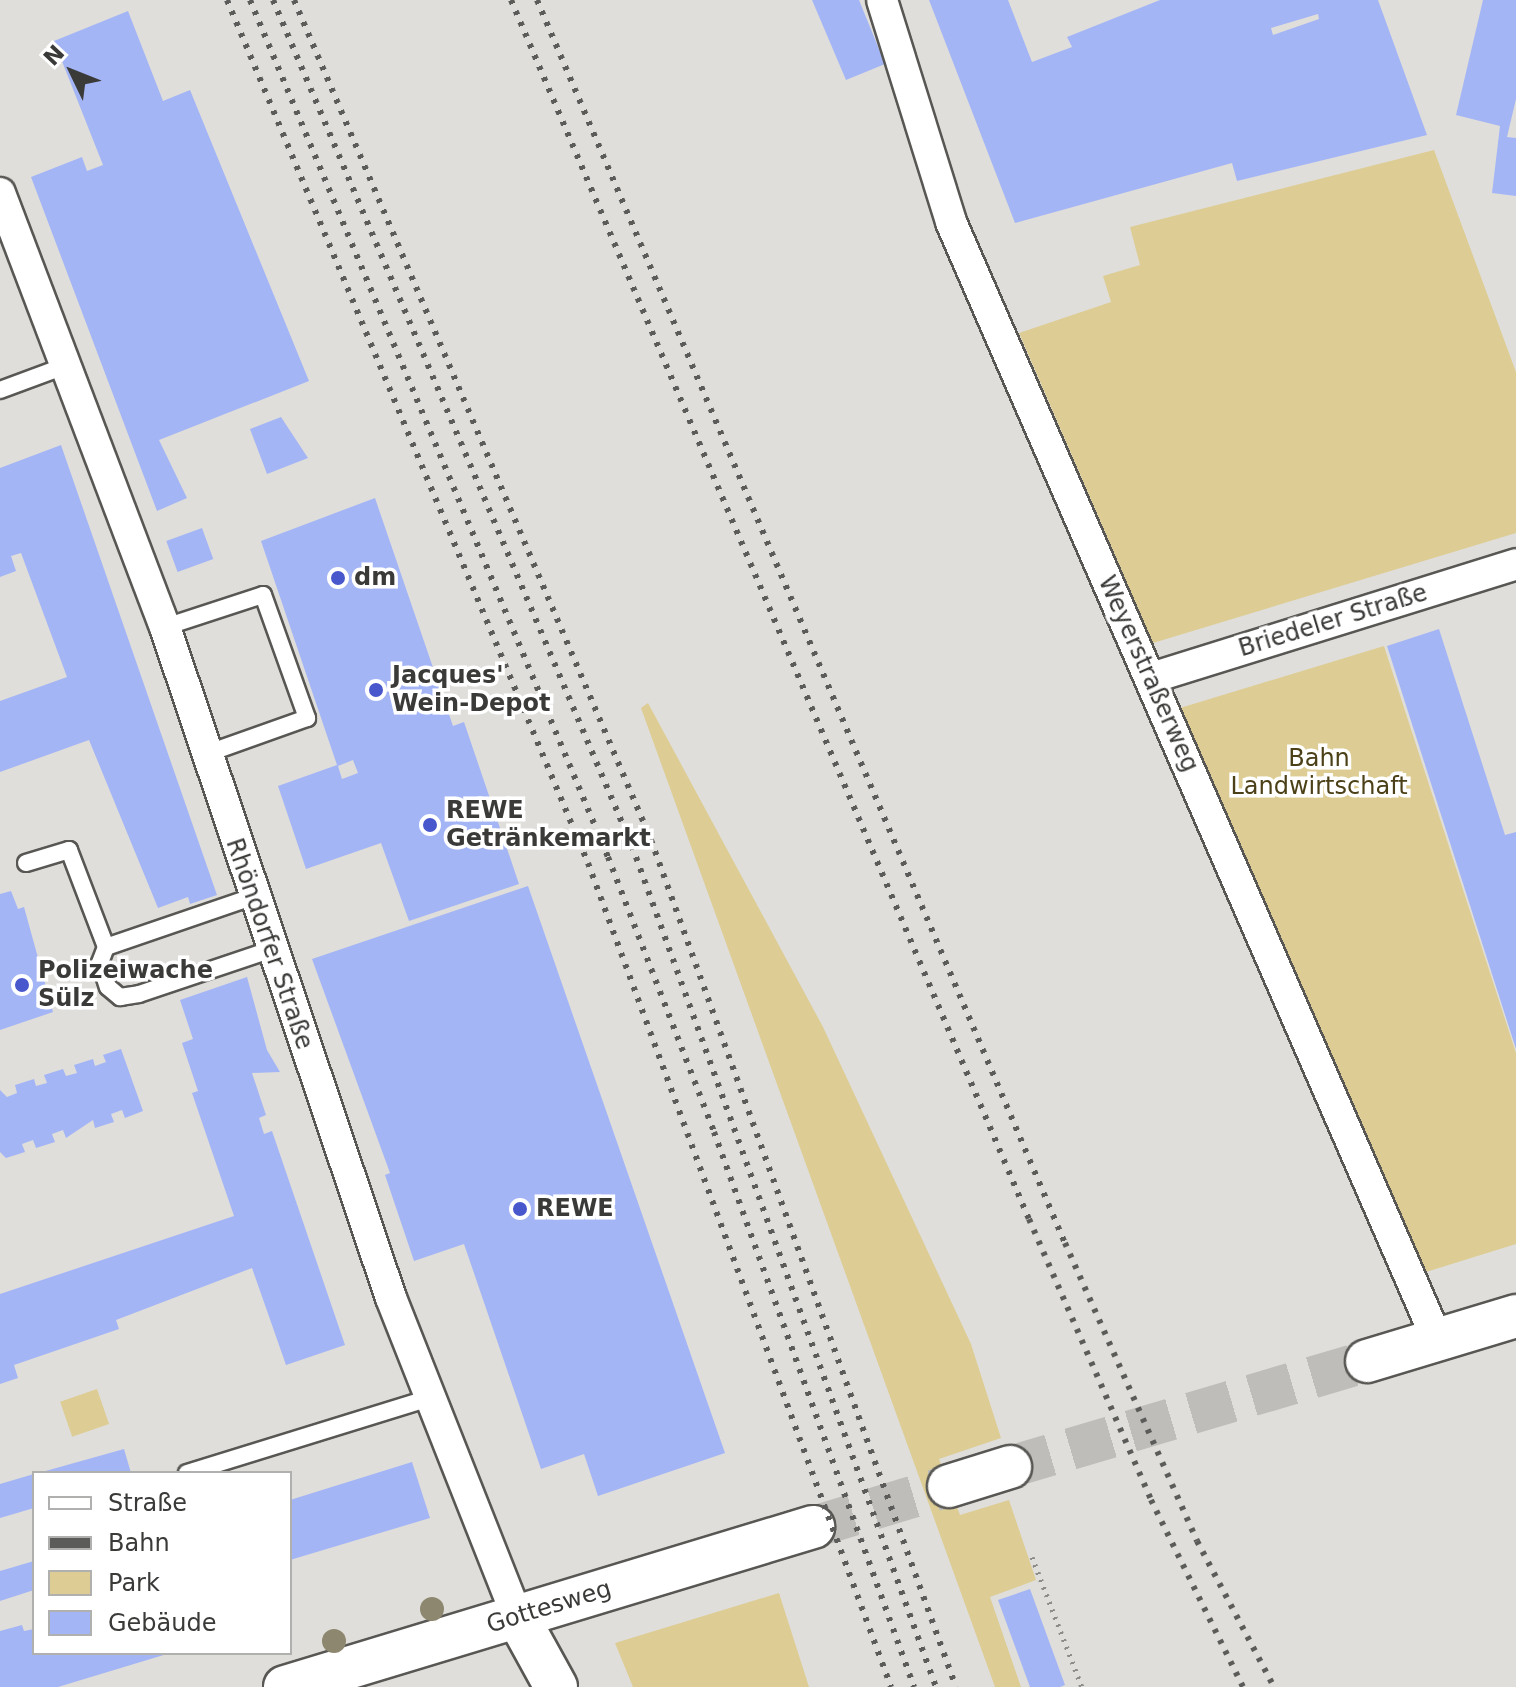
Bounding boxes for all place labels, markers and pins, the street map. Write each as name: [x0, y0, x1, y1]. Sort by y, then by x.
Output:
place label: dm: [354, 564, 396, 592]
marker: dm: [329, 569, 347, 587]
place label: Jacques' Wein-Depot: [392, 662, 551, 718]
marker: Jacques' Wein-Depot: [367, 681, 385, 699]
place label: REWE Getränkemarkt: [446, 797, 651, 853]
marker: REWE Getränkemarkt: [421, 816, 439, 834]
place label: Polizeiwache Sülz: [38, 957, 213, 1013]
marker: Polizeiwache Sülz: [13, 976, 31, 994]
place label: REWE: [536, 1195, 614, 1223]
marker: REWE: [511, 1200, 529, 1218]

